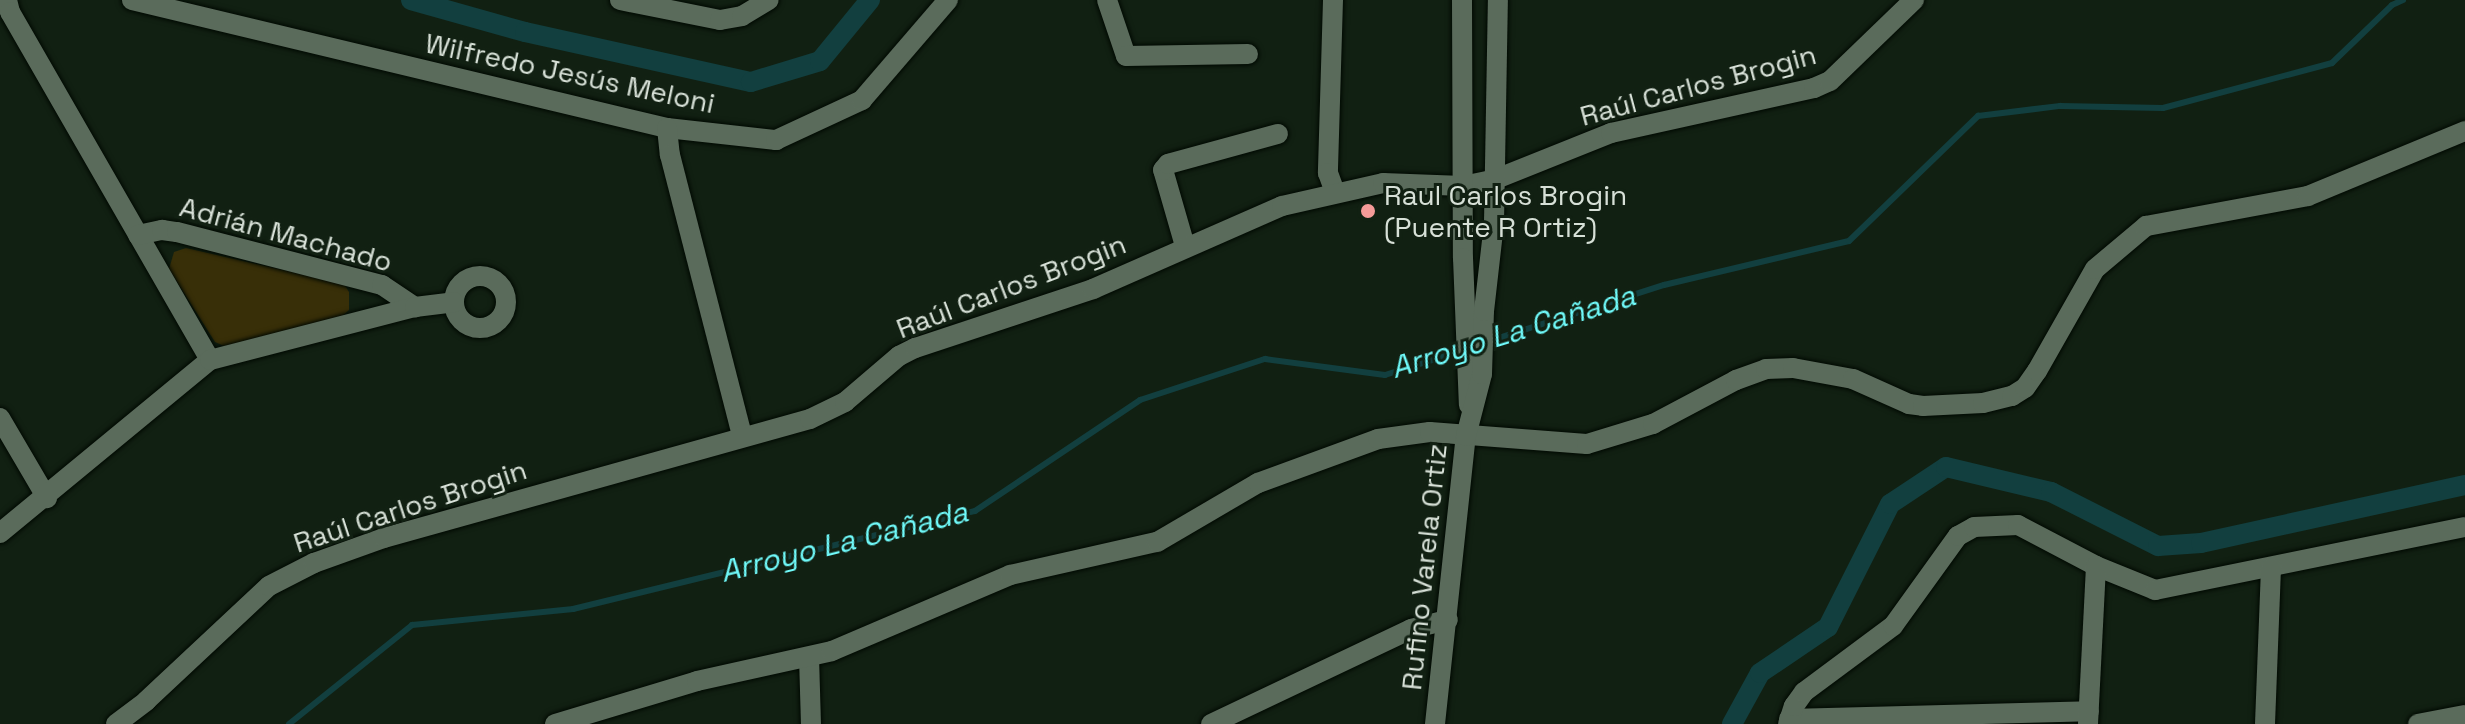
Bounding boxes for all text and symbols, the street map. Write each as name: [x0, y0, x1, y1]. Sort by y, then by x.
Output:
street label: Wilfredo Jesús Meloni: [422, 26, 718, 120]
street label: Raúl Carlos Brogin: [1576, 37, 1820, 133]
place label: Raul Carlos Brogin (Puente R Ortiz): [1384, 178, 1627, 244]
street label: Adrián Machado: [176, 190, 396, 278]
marker: Raul Carlos Brogin (Puente R Ortiz): [1359, 202, 1377, 220]
street label: Raúl Carlos Brogin: [891, 227, 1131, 345]
water label: Arroyo La Cañada: [1386, 278, 1640, 386]
street label: Rufino Varela Ortiz: [1394, 442, 1454, 692]
street label: Raúl Carlos Brogin: [289, 452, 531, 560]
water label: Arroyo La Cañada: [717, 494, 971, 590]

